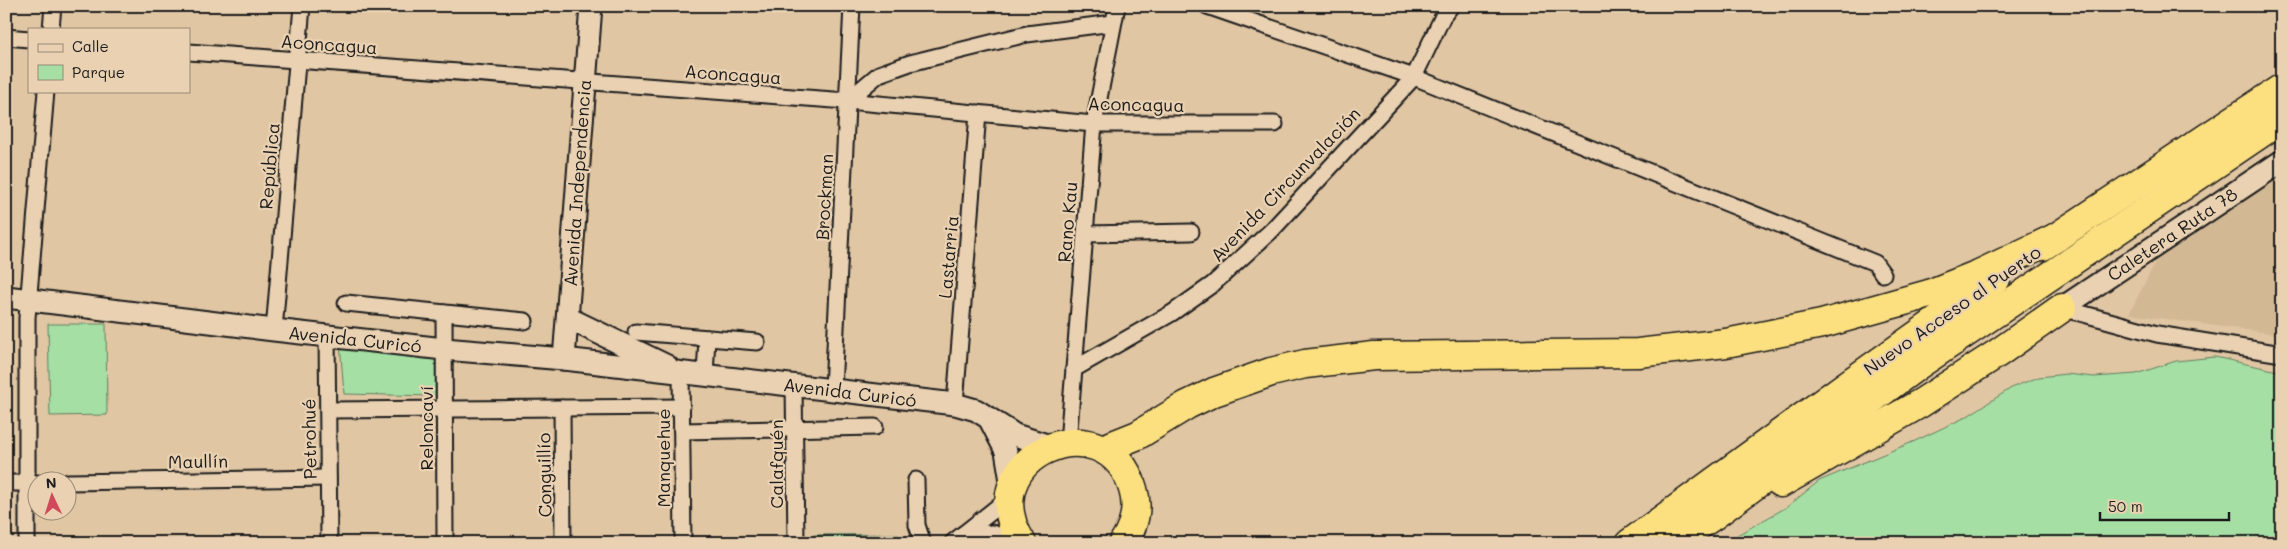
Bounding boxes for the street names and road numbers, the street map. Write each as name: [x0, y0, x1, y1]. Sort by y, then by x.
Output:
street label: Aconcagua: [280, 29, 378, 59]
street label: Aconcagua: [684, 59, 782, 89]
street label: Avenida Independencia: [558, 79, 596, 287]
street label: Aconcagua: [1087, 91, 1185, 117]
street label: Avenida Circunvalación: [1205, 101, 1365, 267]
street label: República: [253, 122, 285, 210]
street label: Brockman: [810, 153, 838, 241]
street label: Rano Kau: [1052, 181, 1082, 263]
street label: Caletera Ruta 78: [2102, 182, 2242, 286]
street label: Lastarria: [932, 214, 964, 300]
street label: Nuevo Acceso al Puerto: [1859, 239, 2046, 380]
street label: Avenida Curicó: [287, 320, 423, 358]
street label: Avenida Curicó: [782, 372, 918, 412]
street label: Reloncaví: [414, 386, 438, 470]
street label: Petrohué: [296, 398, 322, 480]
street label: Manquehue: [651, 408, 675, 508]
street label: Calafquén: [764, 419, 788, 509]
street label: Conguillío: [531, 432, 557, 518]
street label: Maullín: [168, 448, 228, 474]

